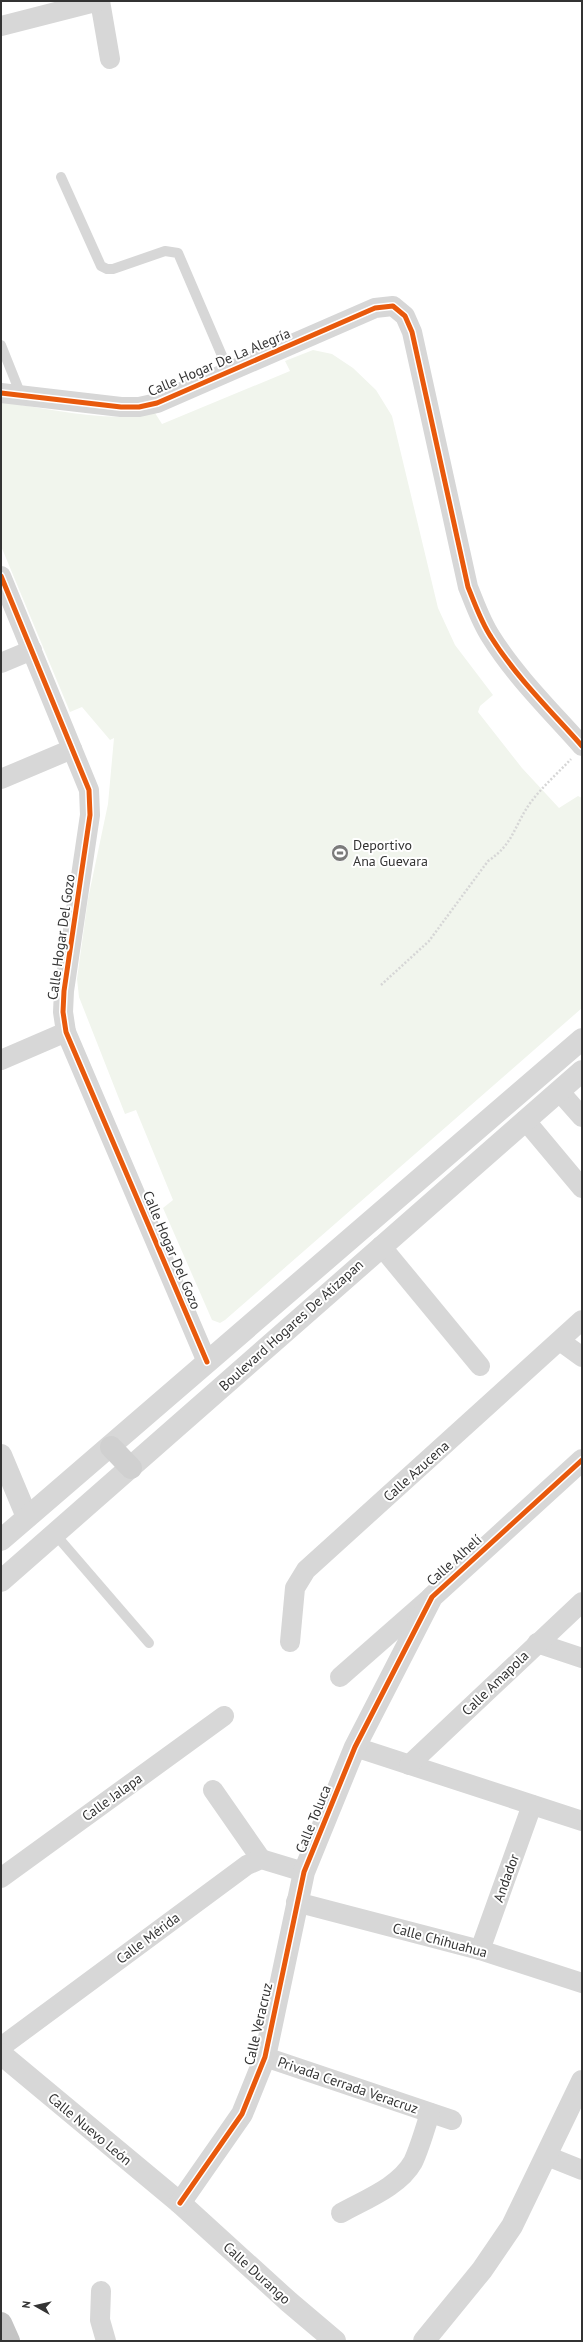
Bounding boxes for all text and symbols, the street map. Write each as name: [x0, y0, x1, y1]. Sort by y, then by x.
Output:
street label: Calle Hogar De La Alegría: [145, 324, 293, 400]
place label: Deportivo Ana Guevara: [353, 836, 428, 870]
sports icon: Deportivo Ana Guevara: [330, 843, 350, 863]
street label: Calle Hogar Del Gozo: [43, 873, 79, 1001]
street label: Calle Hogar Del Gozo: [139, 1188, 205, 1312]
street label: Boulevard Hogares De Atizapan: [215, 1255, 367, 1395]
street label: Calle Azucena: [379, 1437, 453, 1505]
street label: Calle Alhelí: [423, 1530, 486, 1589]
street label: Calle Amapola: [458, 1647, 532, 1719]
street label: Calle Jalapa: [78, 1769, 146, 1825]
street label: Calle Toluca: [291, 1782, 335, 1856]
street label: Andador: [489, 1851, 523, 1905]
street label: Calle Mérida: [113, 1908, 183, 1968]
street label: Calle Chihuahua: [391, 1919, 489, 1961]
street label: Calle Veracruz: [240, 1981, 276, 2067]
street label: Privada Cerrada Veracruz: [275, 2052, 421, 2118]
street label: Calle Nuevo León: [44, 2089, 136, 2169]
street label: Calle Durango: [219, 2238, 295, 2308]
north arrow: [16, 2286, 56, 2326]
text: N: [19, 2300, 34, 2309]

